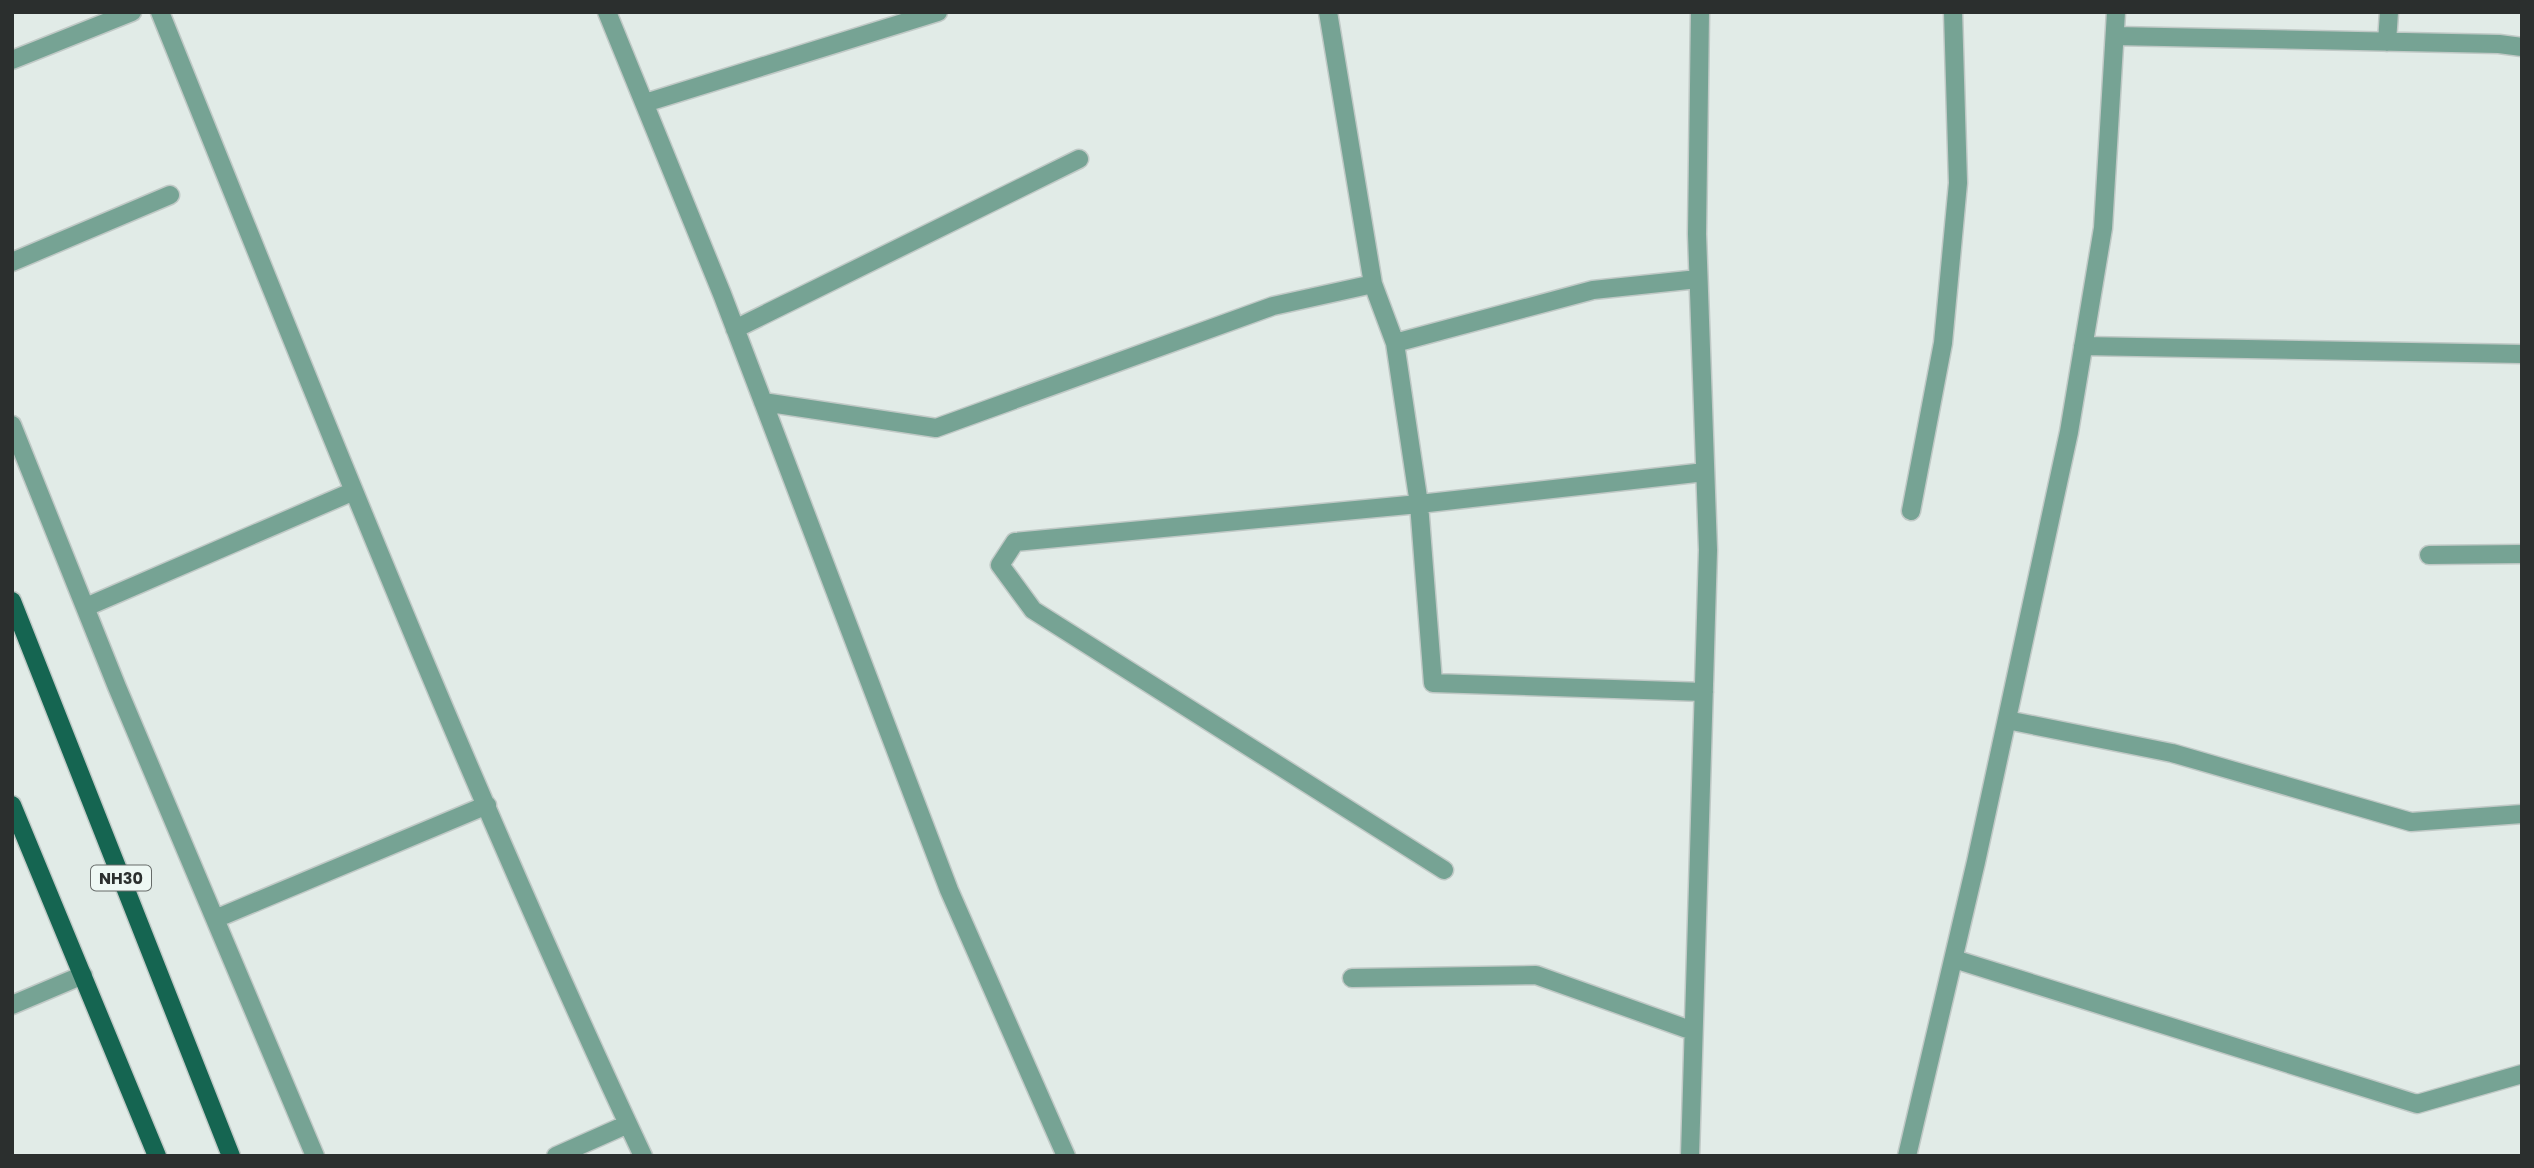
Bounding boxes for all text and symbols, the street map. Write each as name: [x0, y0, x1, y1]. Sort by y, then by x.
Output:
road number: NH30: [91, 866, 151, 890]

